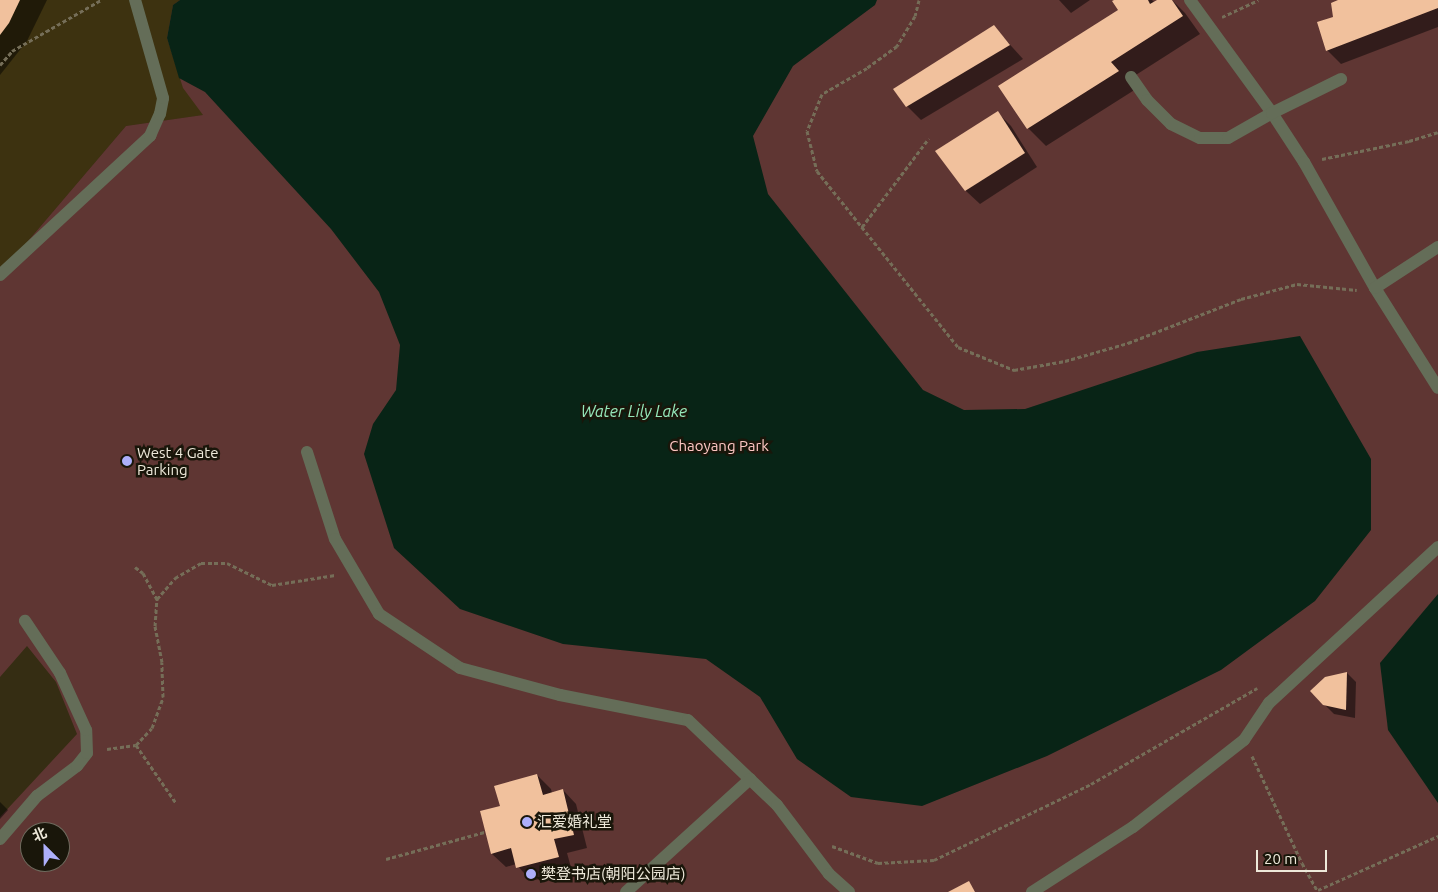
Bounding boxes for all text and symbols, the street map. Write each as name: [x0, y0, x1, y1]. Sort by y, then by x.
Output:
water label: Water Lily Lake: [581, 401, 687, 421]
park label: Chaoyang Park: [669, 437, 769, 455]
place label: West 4 Gate Parking: [137, 443, 218, 478]
marker: West 4 Gate Parking: [121, 455, 133, 467]
place label: 汇爱婚礼堂: [537, 813, 612, 831]
marker: 汇爱婚礼堂: [521, 816, 533, 828]
north arrow: [20, 822, 70, 872]
text: 北: [30, 824, 49, 844]
scale bar: [1258, 840, 1329, 872]
text: 20 m: [1264, 850, 1297, 867]
place label: 樊登书店(朝阳公园店): [541, 865, 685, 883]
marker: 樊登书店(朝阳公园店): [525, 868, 537, 880]

